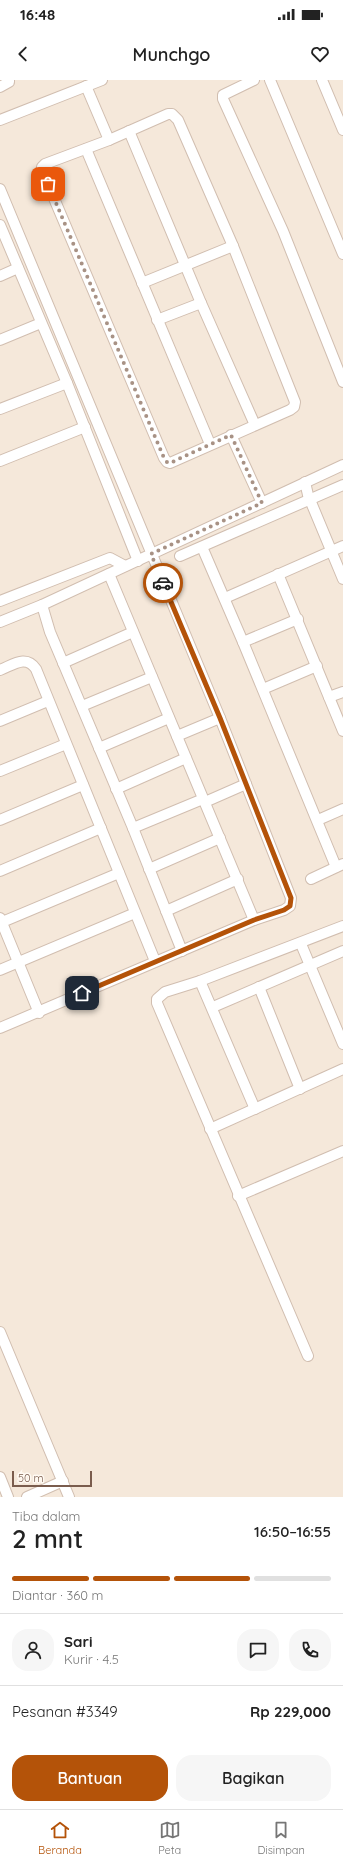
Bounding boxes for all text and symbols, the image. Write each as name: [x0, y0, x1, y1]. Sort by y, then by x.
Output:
text: 16:48: [20, 5, 55, 24]
icon: back: [12, 43, 34, 65]
text: Munchgo: [133, 43, 210, 66]
icon: heart: [309, 43, 331, 65]
pin: [31, 167, 65, 201]
icon: bag: [37, 173, 59, 195]
courier: [143, 563, 183, 603]
icon: car: [152, 572, 174, 594]
pin: [65, 976, 99, 1010]
icon: home: [71, 982, 93, 1004]
scale bar: [12, 1469, 92, 1488]
text: 50 m: [18, 1471, 44, 1485]
text: Tiba dalam: [12, 1508, 80, 1524]
text: 2 mnt: [12, 1522, 83, 1555]
text: 16:50–16:55: [254, 1522, 331, 1541]
text: Diantar · 360 m: [12, 1587, 103, 1603]
button: person: [12, 1629, 54, 1671]
button: chat: [237, 1629, 279, 1671]
button: phone: [289, 1629, 331, 1671]
text: Sari: [64, 1632, 92, 1651]
text: Kurir · 4.5: [64, 1651, 119, 1667]
text: Pesanan #3349: [12, 1702, 118, 1721]
text: Rp 229,000: [250, 1702, 331, 1721]
button: Bantuan: [12, 1755, 168, 1801]
button: Bagikan: [176, 1755, 331, 1801]
tab: Beranda: [38, 1819, 82, 1857]
tab: Peta: [158, 1819, 181, 1857]
tab: Disimpan: [257, 1819, 305, 1857]

